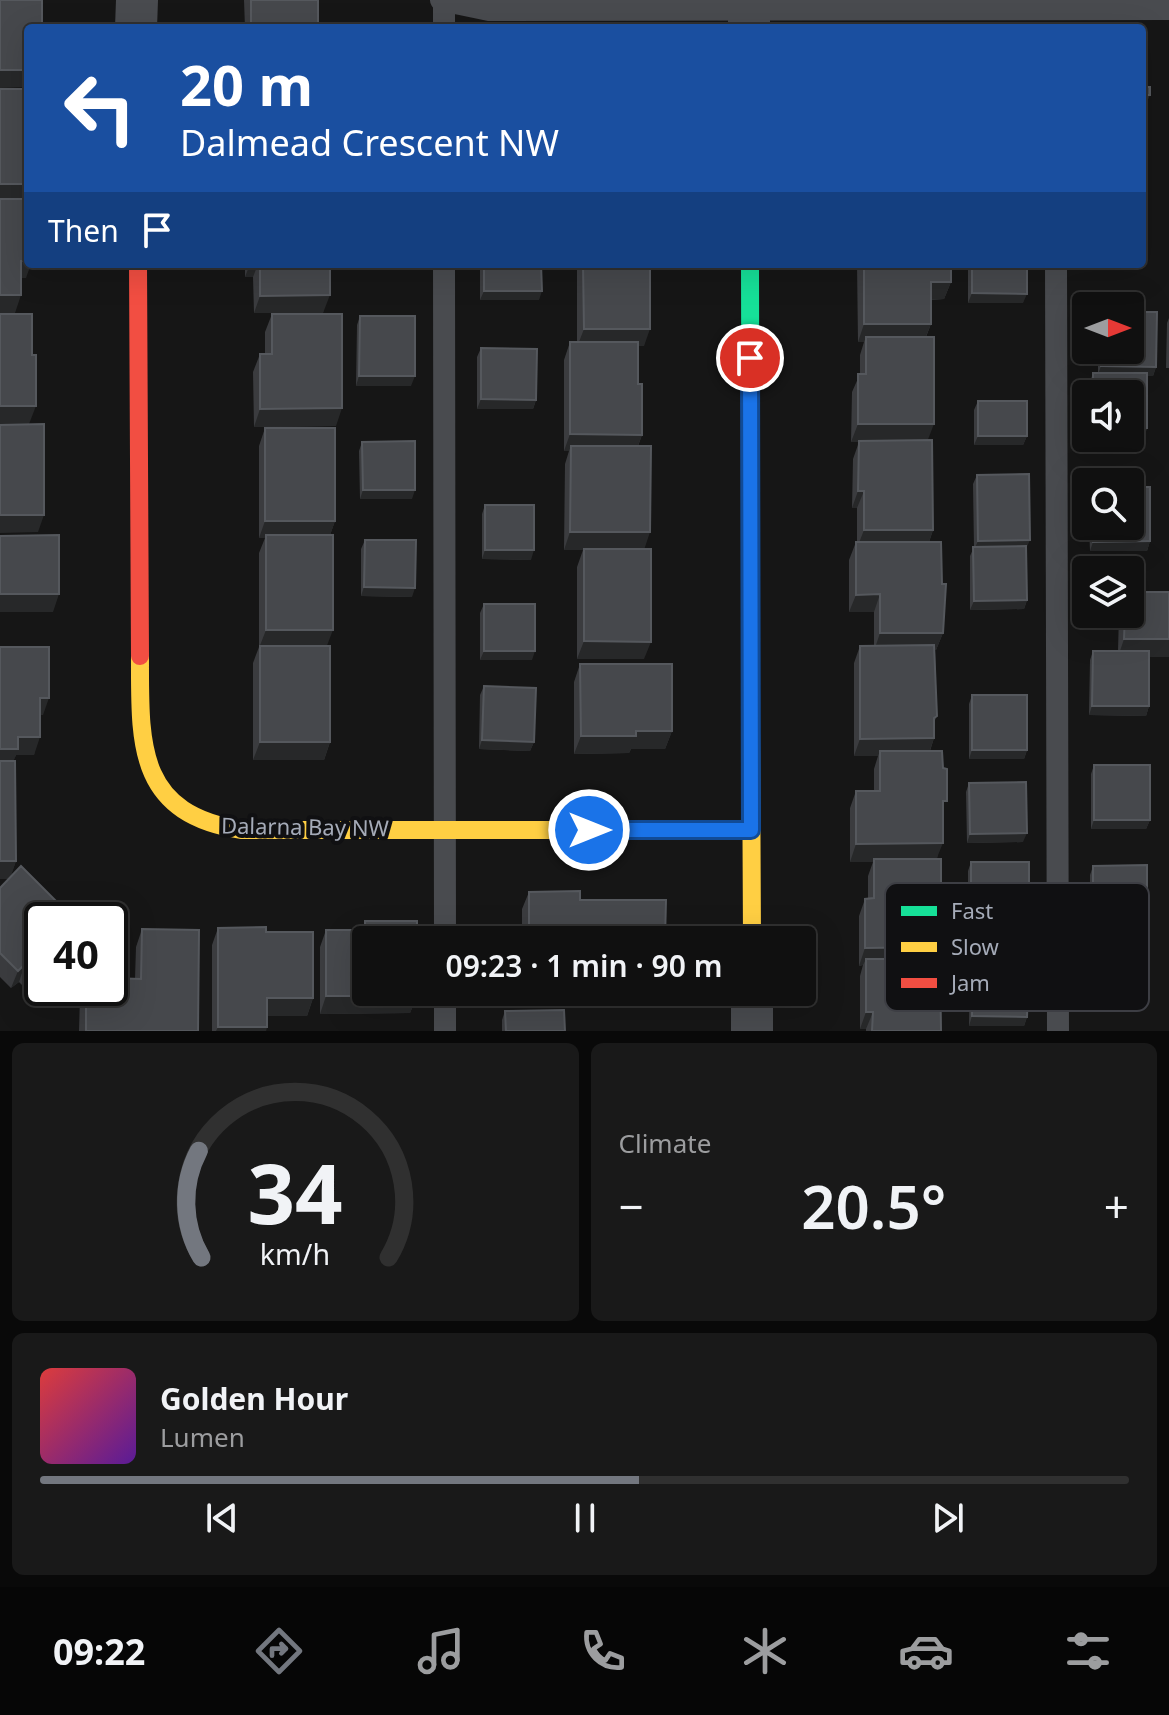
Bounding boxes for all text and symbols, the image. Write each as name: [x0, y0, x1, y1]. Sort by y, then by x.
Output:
text: 20 m: [180, 46, 313, 122]
icon: left: [48, 56, 152, 160]
text: Dalmead Crescent NW: [180, 118, 559, 167]
icon: arrive: [135, 208, 179, 252]
text: Then: [48, 210, 119, 251]
north arrow: [1072, 292, 1144, 364]
map controls: [1072, 292, 1144, 628]
pin: [716, 324, 784, 392]
icon: arrive: [728, 336, 772, 380]
button: sound: [1072, 380, 1144, 452]
button: search: [1072, 468, 1144, 540]
button: layers: [1072, 556, 1144, 628]
position arrow: [547, 788, 631, 872]
street label: Dalarna Bay NW: [221, 810, 390, 842]
legend: [885, 883, 1149, 1011]
text: Fast: [951, 895, 993, 925]
speed limit sign: 40: [24, 902, 128, 1006]
text: Slow: [951, 931, 1000, 961]
text: 09:23 · 1 min · 90 m: [446, 945, 723, 986]
text: Jam: [949, 967, 990, 997]
text: Climate: [619, 1125, 711, 1161]
text: 34: [248, 1135, 343, 1248]
text: 20.5°: [801, 1165, 946, 1247]
text: −: [619, 1176, 644, 1236]
text: +: [1104, 1176, 1129, 1236]
text: km/h: [260, 1234, 330, 1273]
text: Golden Hour: [160, 1378, 348, 1419]
text: Lumen: [160, 1419, 245, 1455]
icon: previous: [200, 1496, 244, 1540]
icon: pause: [563, 1496, 607, 1540]
icon: next: [926, 1496, 970, 1540]
icon: directions: [251, 1623, 307, 1679]
icon: music: [413, 1623, 469, 1679]
icon: phone: [575, 1623, 631, 1679]
icon: climate: [737, 1623, 793, 1679]
icon: car: [898, 1623, 954, 1679]
icon: filters: [1060, 1623, 1116, 1679]
text: 09:22: [53, 1627, 145, 1676]

